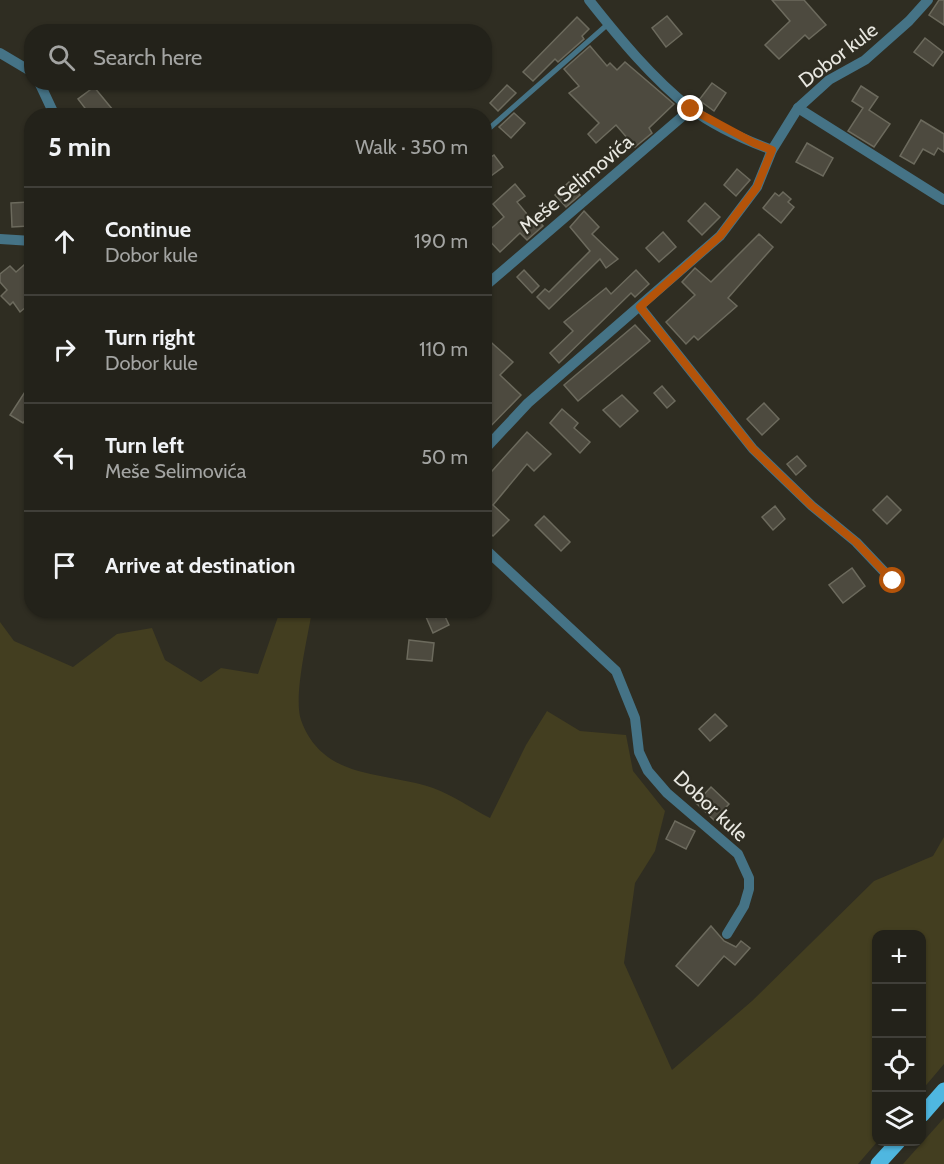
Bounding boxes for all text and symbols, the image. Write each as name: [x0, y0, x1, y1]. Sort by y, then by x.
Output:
street label: Dobor kule: [794, 18, 882, 92]
search box: [24, 24, 492, 90]
icon: search: [45, 41, 78, 74]
text: Search here: [93, 44, 202, 71]
route end: [677, 95, 703, 121]
street label: Meše Selimovića: [514, 129, 638, 239]
text: 5 min: [48, 131, 111, 163]
text: Walk · 350 m: [355, 135, 468, 159]
text: Continue: [105, 216, 191, 243]
icon: ahead: [48, 225, 81, 258]
text: 190 m: [414, 229, 468, 253]
text: Dobor kule: [105, 243, 198, 267]
text: Turn right: [105, 324, 195, 351]
icon: right: [48, 333, 81, 366]
text: 110 m: [419, 337, 468, 361]
text: Dobor kule: [105, 351, 198, 375]
text: Turn left: [105, 432, 184, 459]
icon: left: [48, 441, 81, 474]
text: 50 m: [421, 445, 468, 469]
text: Meše Selimovića: [105, 459, 246, 483]
icon: arrive: [48, 549, 81, 582]
text: Arrive at destination: [105, 552, 295, 579]
route start: [879, 567, 905, 593]
street label: Dobor kule: [669, 766, 753, 846]
map controls: [872, 930, 926, 1146]
button: +: [872, 930, 926, 984]
button: −: [872, 984, 926, 1038]
button: locate: [872, 1038, 926, 1092]
button: layers: [872, 1092, 926, 1146]

